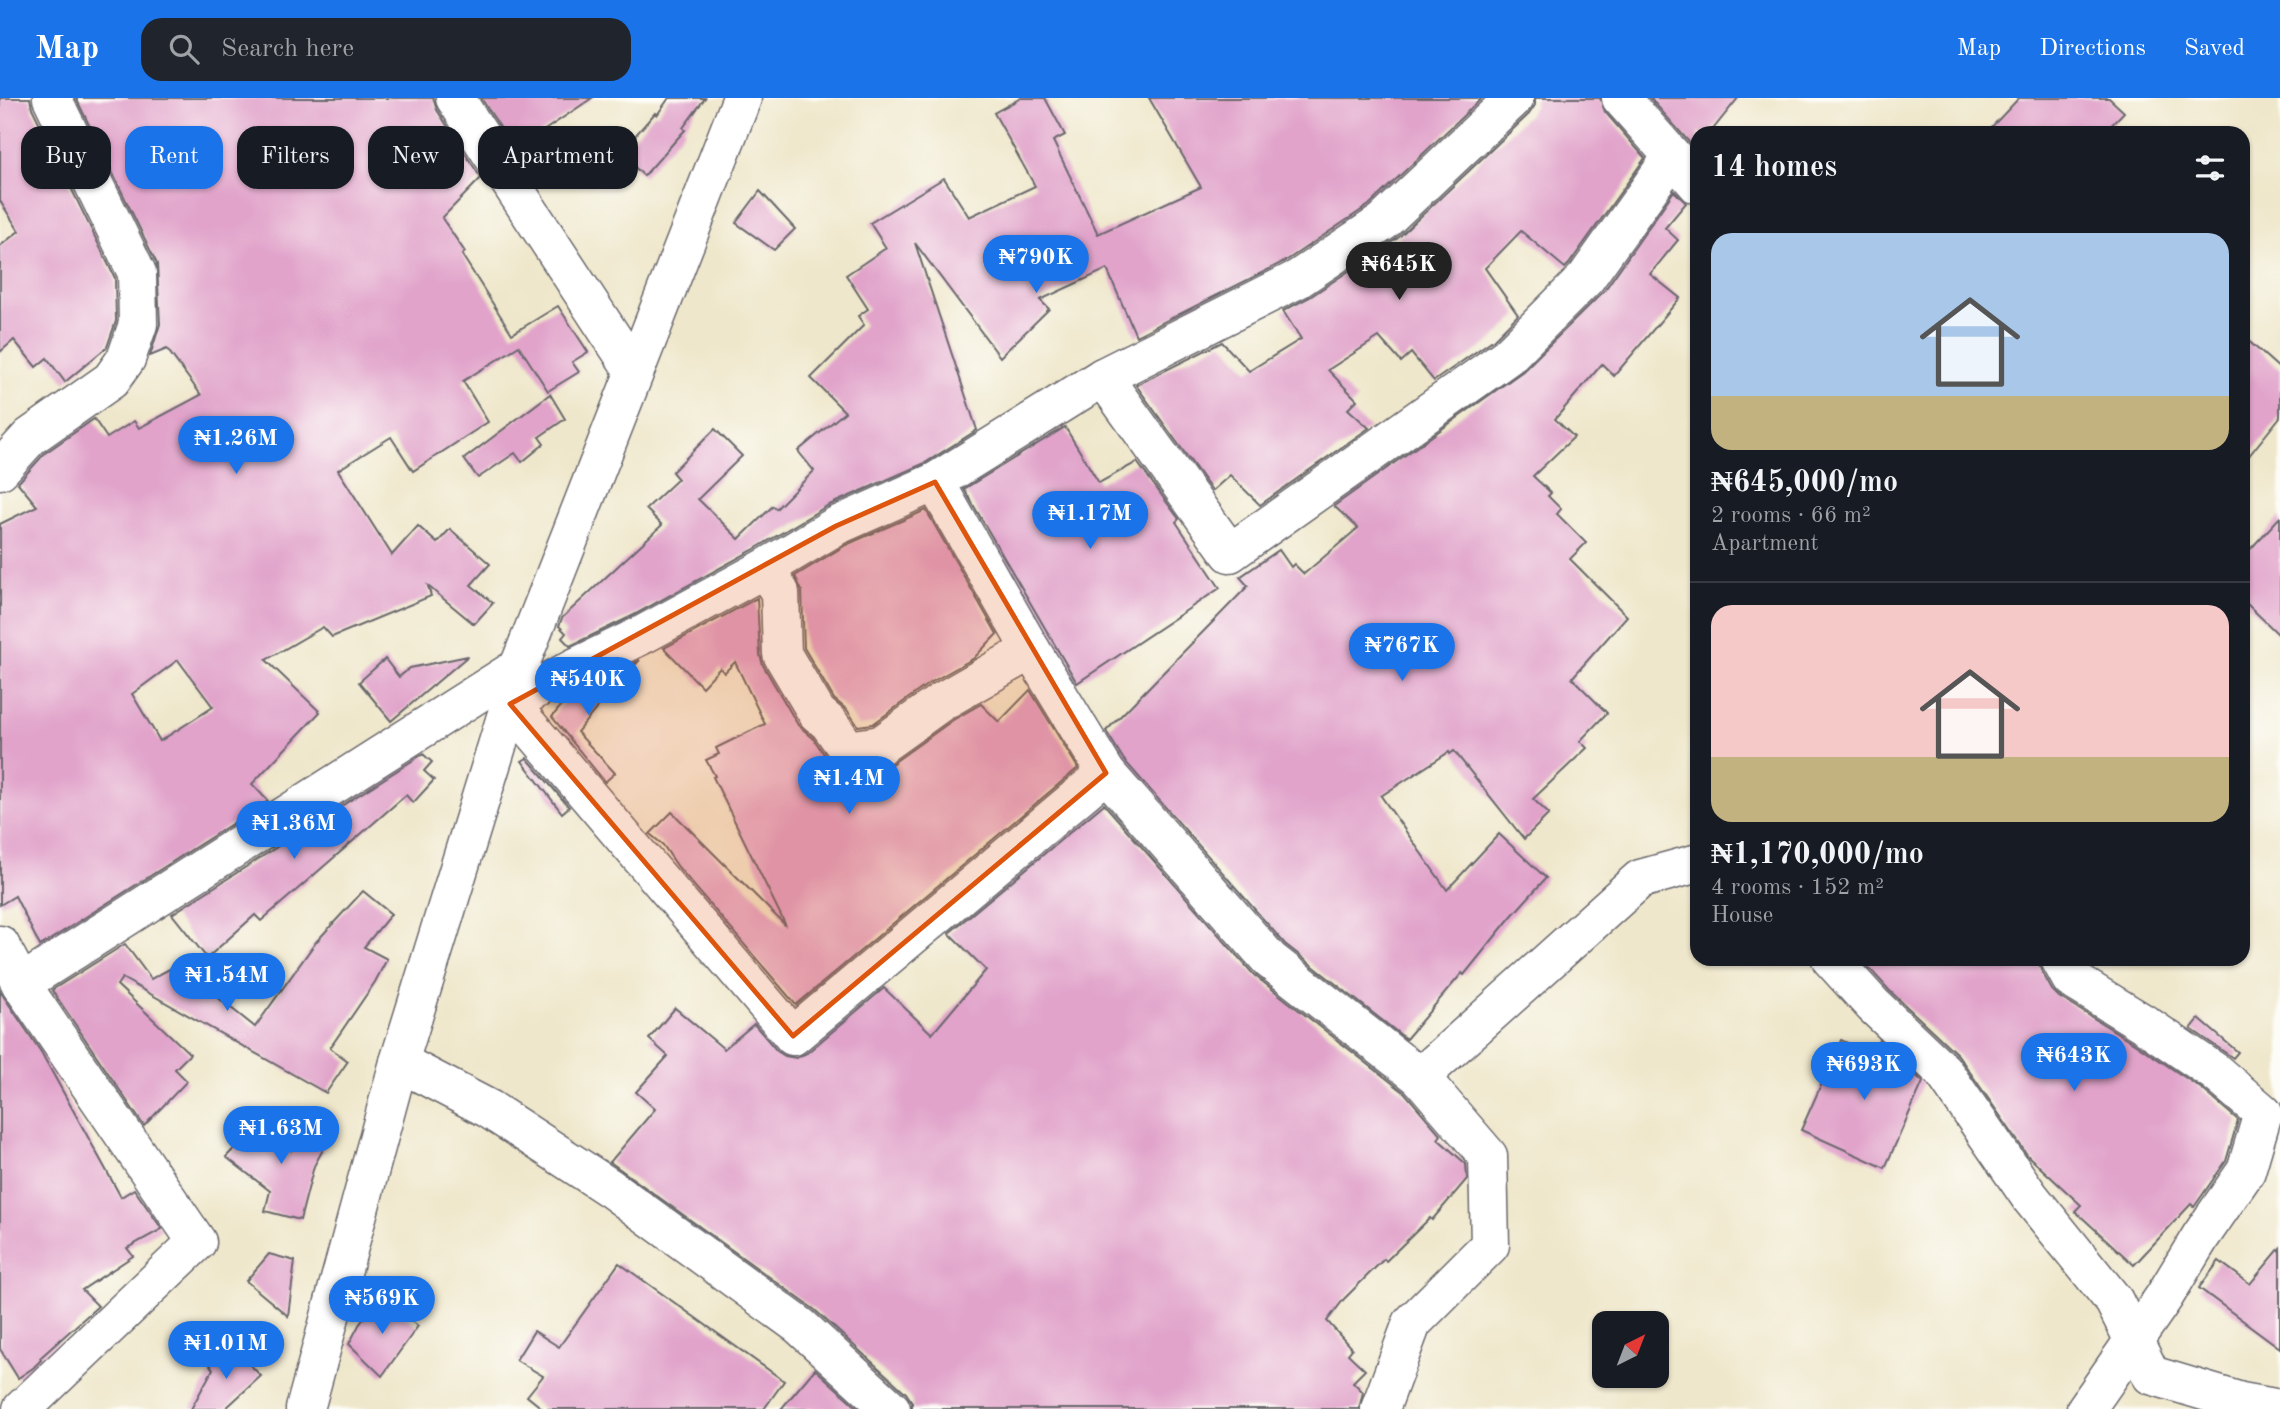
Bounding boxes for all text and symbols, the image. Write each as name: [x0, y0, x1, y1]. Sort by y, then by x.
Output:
search box: [141, 18, 631, 81]
icon: search: [165, 30, 203, 68]
text: Map: [35, 33, 99, 66]
text: Search here: [221, 36, 354, 62]
text: Map: [1957, 37, 2001, 61]
text: Directions: [2039, 37, 2146, 61]
text: Saved: [2184, 37, 2245, 61]
chip: Buy: [21, 126, 111, 189]
chip: Rent: [125, 126, 223, 189]
chip: Filters: [237, 126, 354, 189]
chip: New: [368, 126, 464, 189]
chip: Apartment: [478, 126, 638, 189]
icon: filters: [2191, 149, 2229, 187]
text: 14 homes: [1711, 153, 1837, 183]
pin: ₦790K: [987, 236, 1085, 295]
pin: ₦645K: [1350, 242, 1448, 302]
text: ₦790K: [999, 246, 1073, 269]
text: ₦645K: [1362, 253, 1436, 276]
icon: home: [1907, 279, 2033, 405]
pin: ₦1.26M: [179, 416, 293, 476]
text: ₦1.26M: [194, 427, 278, 450]
text: ₦645,000/mo: [1711, 468, 1898, 498]
pin: ₦1.17M: [1033, 491, 1147, 551]
text: ₦1.17M: [1048, 502, 1132, 525]
text: 2 rooms · 66 m²: [1711, 504, 1871, 527]
text: Apartment: [1711, 532, 1819, 555]
pin: ₦767K: [1353, 624, 1451, 683]
text: ₦767K: [1365, 634, 1439, 657]
icon: home: [1907, 651, 2033, 777]
pin: ₦540K: [539, 658, 637, 717]
text: ₦540K: [551, 668, 625, 691]
pin: ₦1.4M: [800, 756, 898, 816]
text: ₦1.4M: [814, 767, 884, 790]
pin: ₦1.36M: [237, 802, 351, 861]
text: ₦1.36M: [252, 812, 336, 835]
text: ₦1,170,000/mo: [1711, 840, 1924, 870]
text: 4 rooms · 152 m²: [1711, 876, 1884, 899]
text: House: [1711, 904, 1773, 927]
pin: ₦1.54M: [170, 954, 284, 1013]
text: ₦1.54M: [185, 964, 269, 987]
pin: ₦643K: [2025, 1034, 2123, 1093]
pin: ₦693K: [1815, 1042, 1913, 1102]
text: ₦643K: [2037, 1044, 2111, 1067]
text: ₦693K: [1827, 1053, 1901, 1076]
pin: ₦1.63M: [224, 1107, 338, 1166]
text: ₦1.63M: [239, 1117, 323, 1140]
pin: ₦569K: [333, 1276, 431, 1336]
text: ₦569K: [345, 1287, 419, 1310]
north arrow: [1592, 1311, 1670, 1388]
map controls: [1592, 1311, 1669, 1388]
pin: ₦1.01M: [169, 1322, 283, 1381]
text: ₦1.01M: [184, 1332, 268, 1355]

